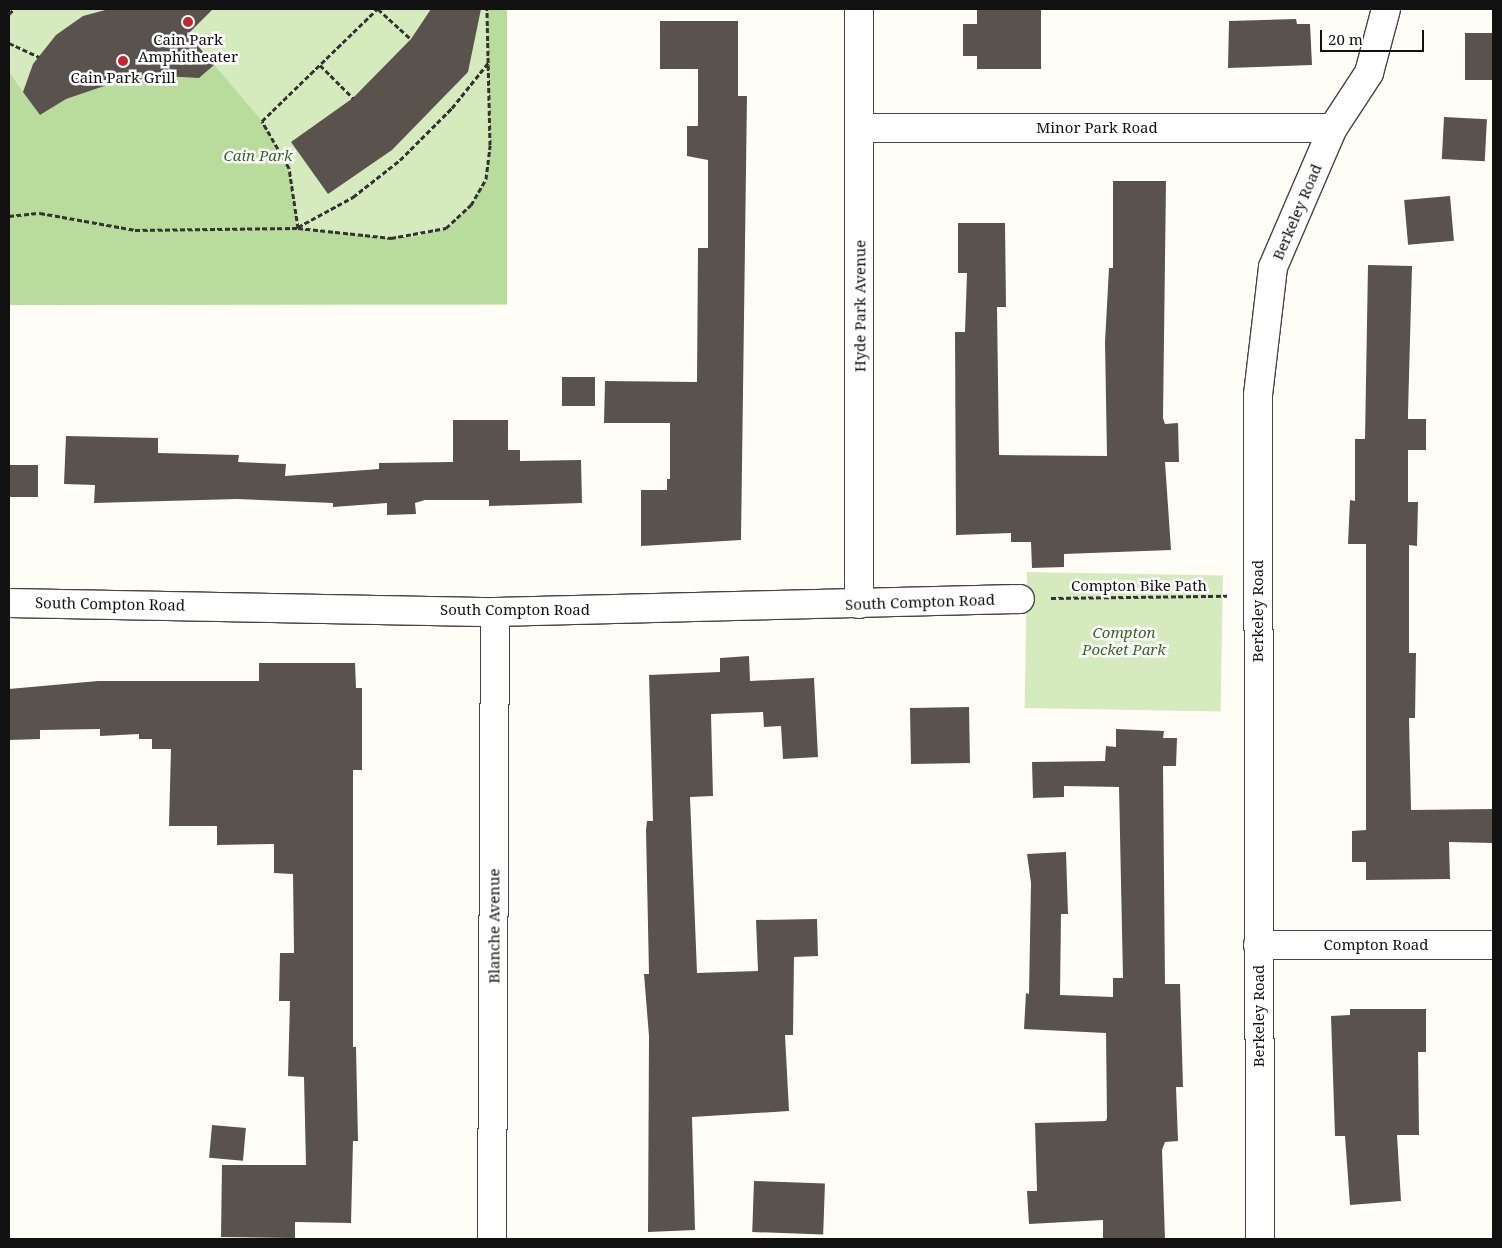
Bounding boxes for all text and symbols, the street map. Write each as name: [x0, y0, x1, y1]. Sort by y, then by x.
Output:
marker: Cain Park Amphitheater: [182, 16, 194, 28]
scale bar: [1322, 20, 1426, 52]
text: 20 m: [1328, 29, 1363, 49]
place label: Cain Park Amphitheater: [138, 30, 238, 65]
marker: Cain Park Grill: [117, 55, 129, 67]
place label: Cain Park Grill: [70, 69, 176, 87]
street label: Minor Park Road: [1036, 119, 1158, 137]
park label: Cain Park: [223, 147, 293, 165]
street label: Berkeley Road: [1269, 161, 1325, 263]
street label: Hyde Park Avenue: [851, 240, 869, 372]
street label: Berkeley Road: [1249, 560, 1267, 662]
street label: Compton Bike Path: [1071, 577, 1207, 595]
street label: South Compton Road: [845, 590, 995, 614]
street label: South Compton Road: [35, 594, 185, 614]
street label: South Compton Road: [440, 601, 590, 619]
park label: Compton Pocket Park: [1082, 623, 1166, 658]
street label: Blanche Avenue: [485, 868, 503, 984]
street label: Compton Road: [1324, 936, 1428, 954]
street label: Berkeley Road: [1250, 965, 1268, 1067]

